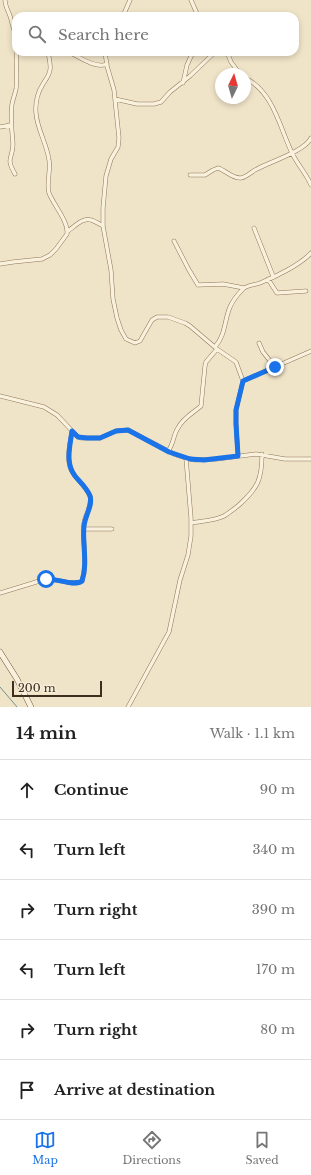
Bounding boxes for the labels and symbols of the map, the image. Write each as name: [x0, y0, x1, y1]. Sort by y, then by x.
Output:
north arrow: [215, 68, 251, 104]
route end: [266, 358, 284, 376]
route start: [37, 570, 55, 588]
scale bar: [12, 679, 102, 698]

